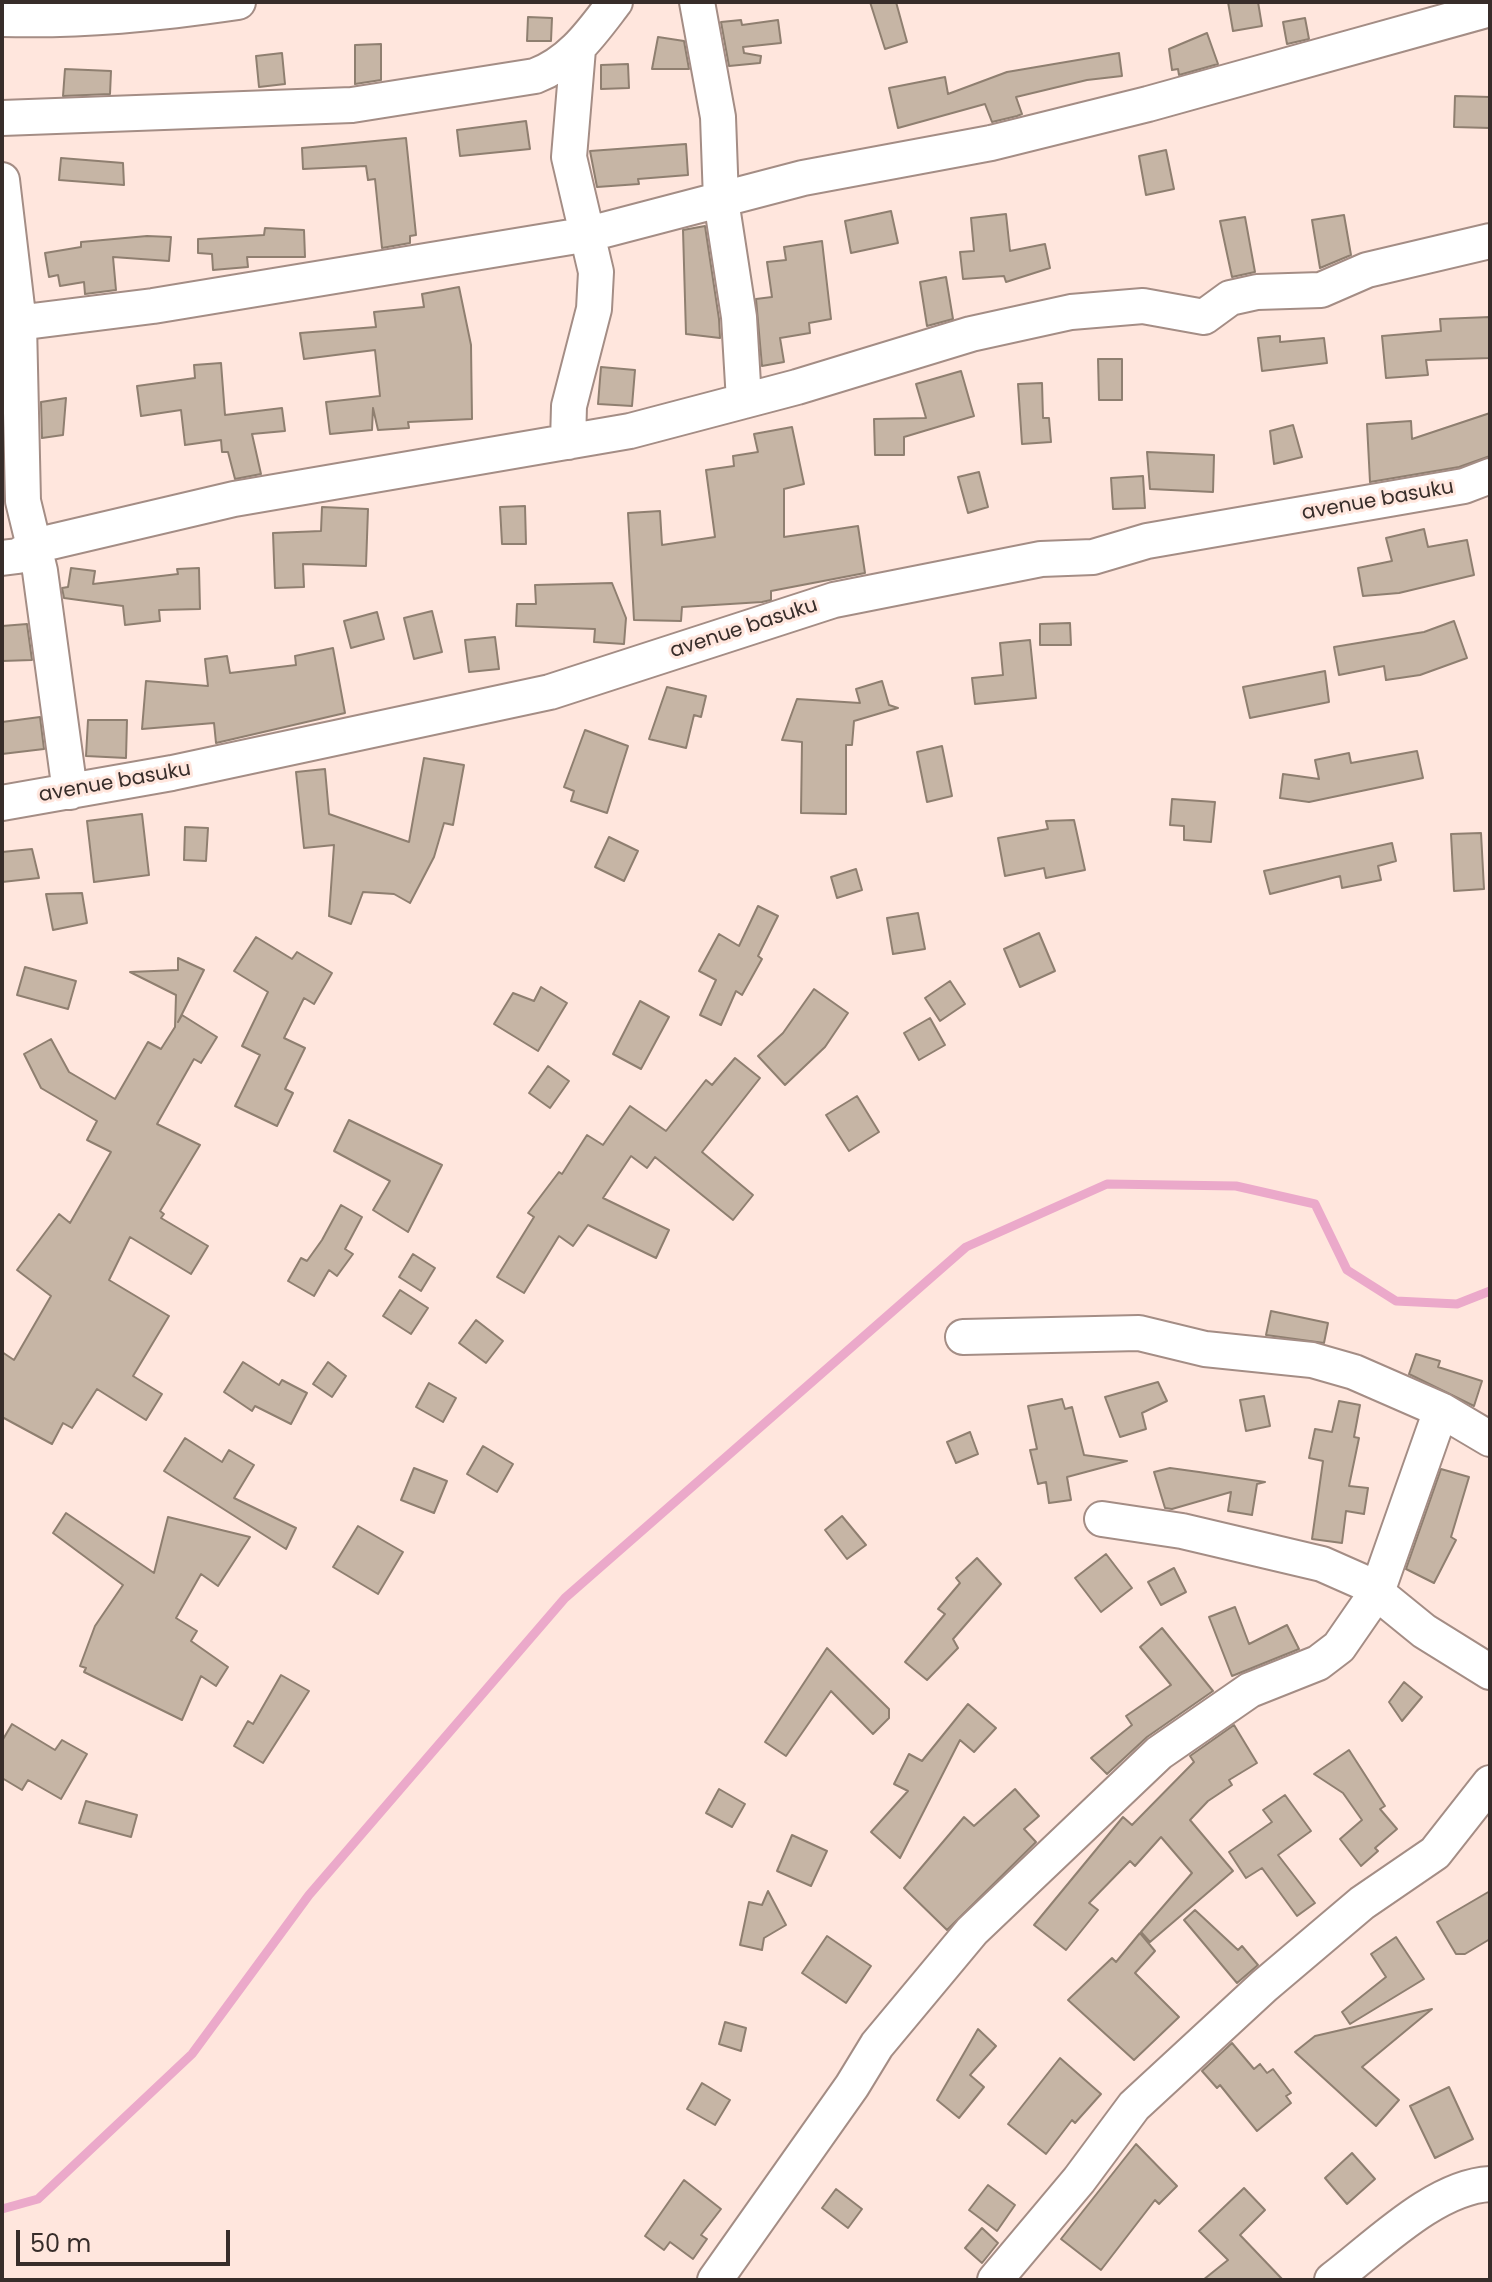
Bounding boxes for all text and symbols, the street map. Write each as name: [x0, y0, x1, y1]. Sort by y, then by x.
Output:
street label: avenue basuku: [1300, 476, 1456, 526]
street label: avenue basuku: [667, 594, 821, 664]
street label: avenue basuku: [37, 758, 193, 808]
scale bar: [20, 2214, 234, 2264]
text: 50 m: [30, 2227, 91, 2260]

